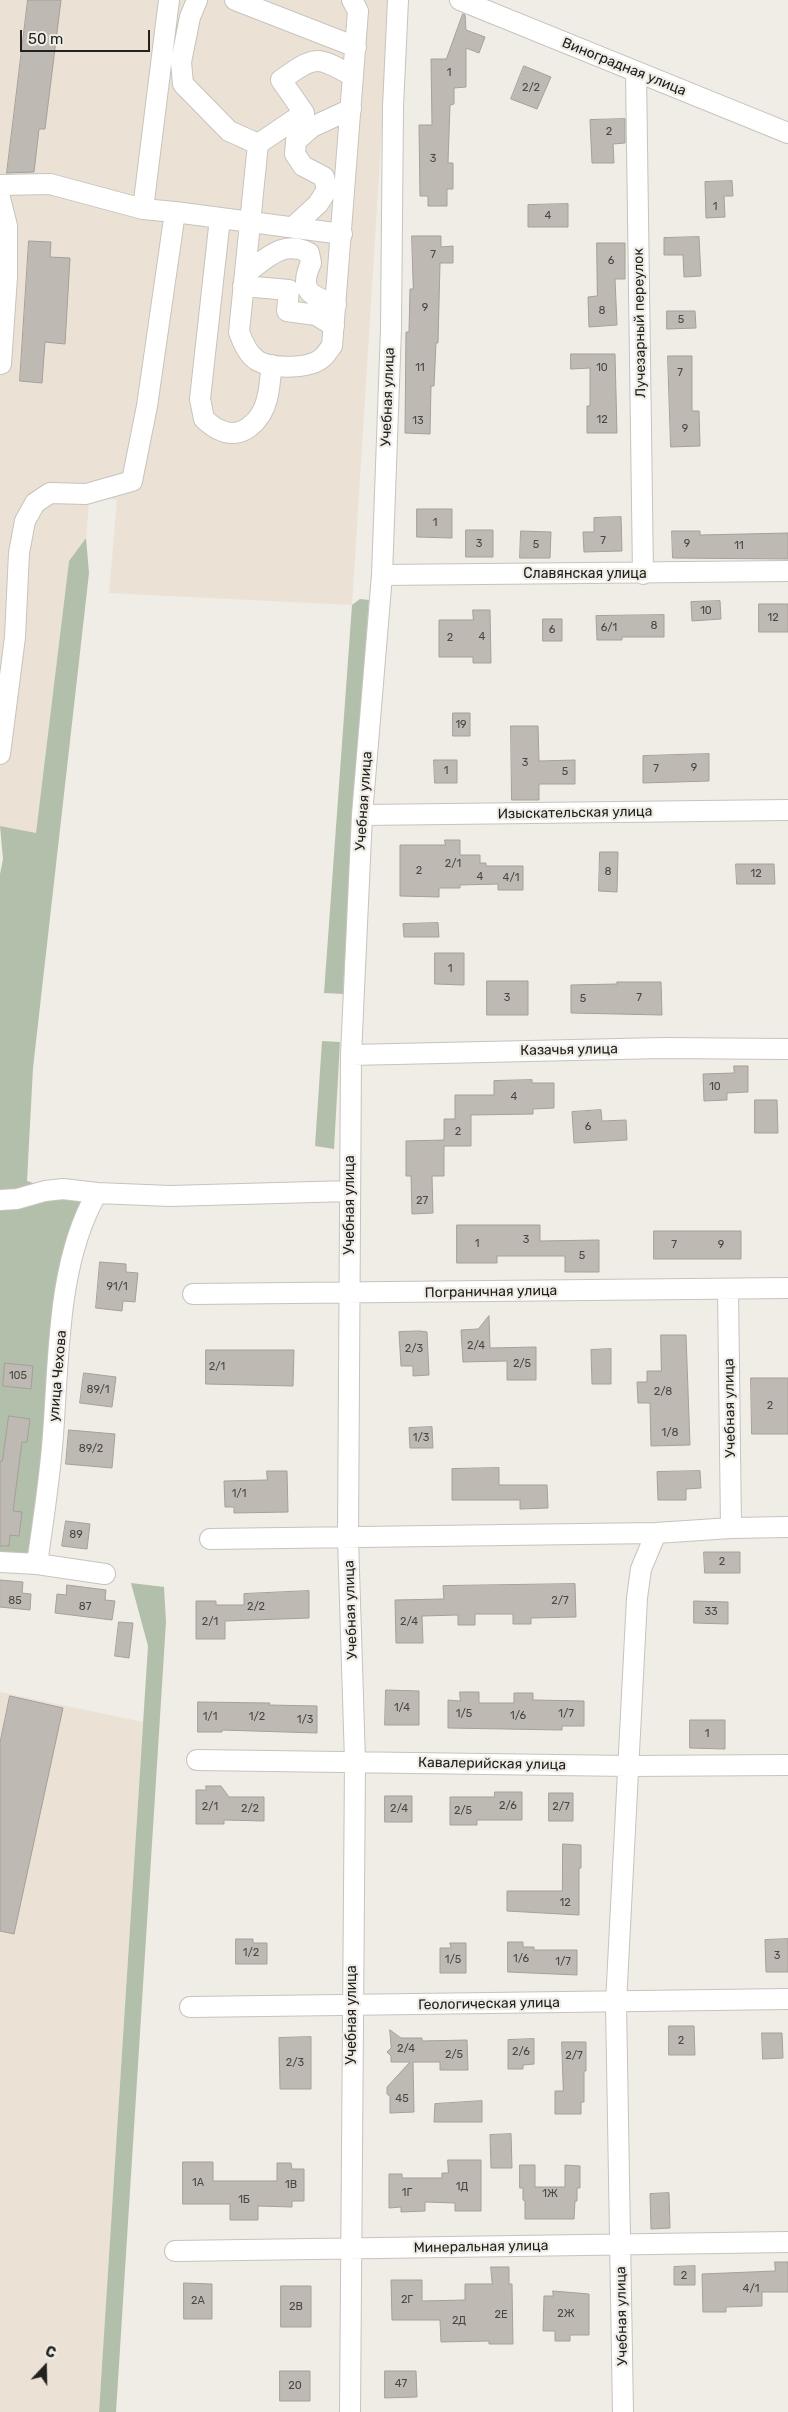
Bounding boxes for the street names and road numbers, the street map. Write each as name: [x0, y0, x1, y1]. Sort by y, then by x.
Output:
street label: Виноградная улица: [559, 34, 689, 100]
street label: Лучезарный переулок: [630, 248, 650, 398]
street label: Учебная улица: [378, 347, 398, 447]
street label: Славянская улица: [523, 566, 647, 582]
street label: Учебная улица: [352, 751, 376, 851]
street label: Изыскательская улица: [497, 803, 653, 823]
street label: Казачья улица: [520, 1041, 618, 1059]
street label: Учебная улица: [342, 1155, 358, 1255]
street label: Пограничная улица: [425, 1282, 557, 1302]
street label: улица Чехова: [46, 1330, 70, 1422]
street label: Учебная улица: [721, 1358, 739, 1458]
street label: Учебная улица: [341, 1560, 361, 1660]
street label: Кавалерийская улица: [418, 1754, 566, 1774]
street label: Учебная улица: [344, 1965, 360, 2065]
street label: Геологическая улица: [418, 1994, 560, 2014]
street label: Минеральная улица: [413, 2237, 549, 2257]
street label: Учебная улица: [613, 2266, 631, 2366]

